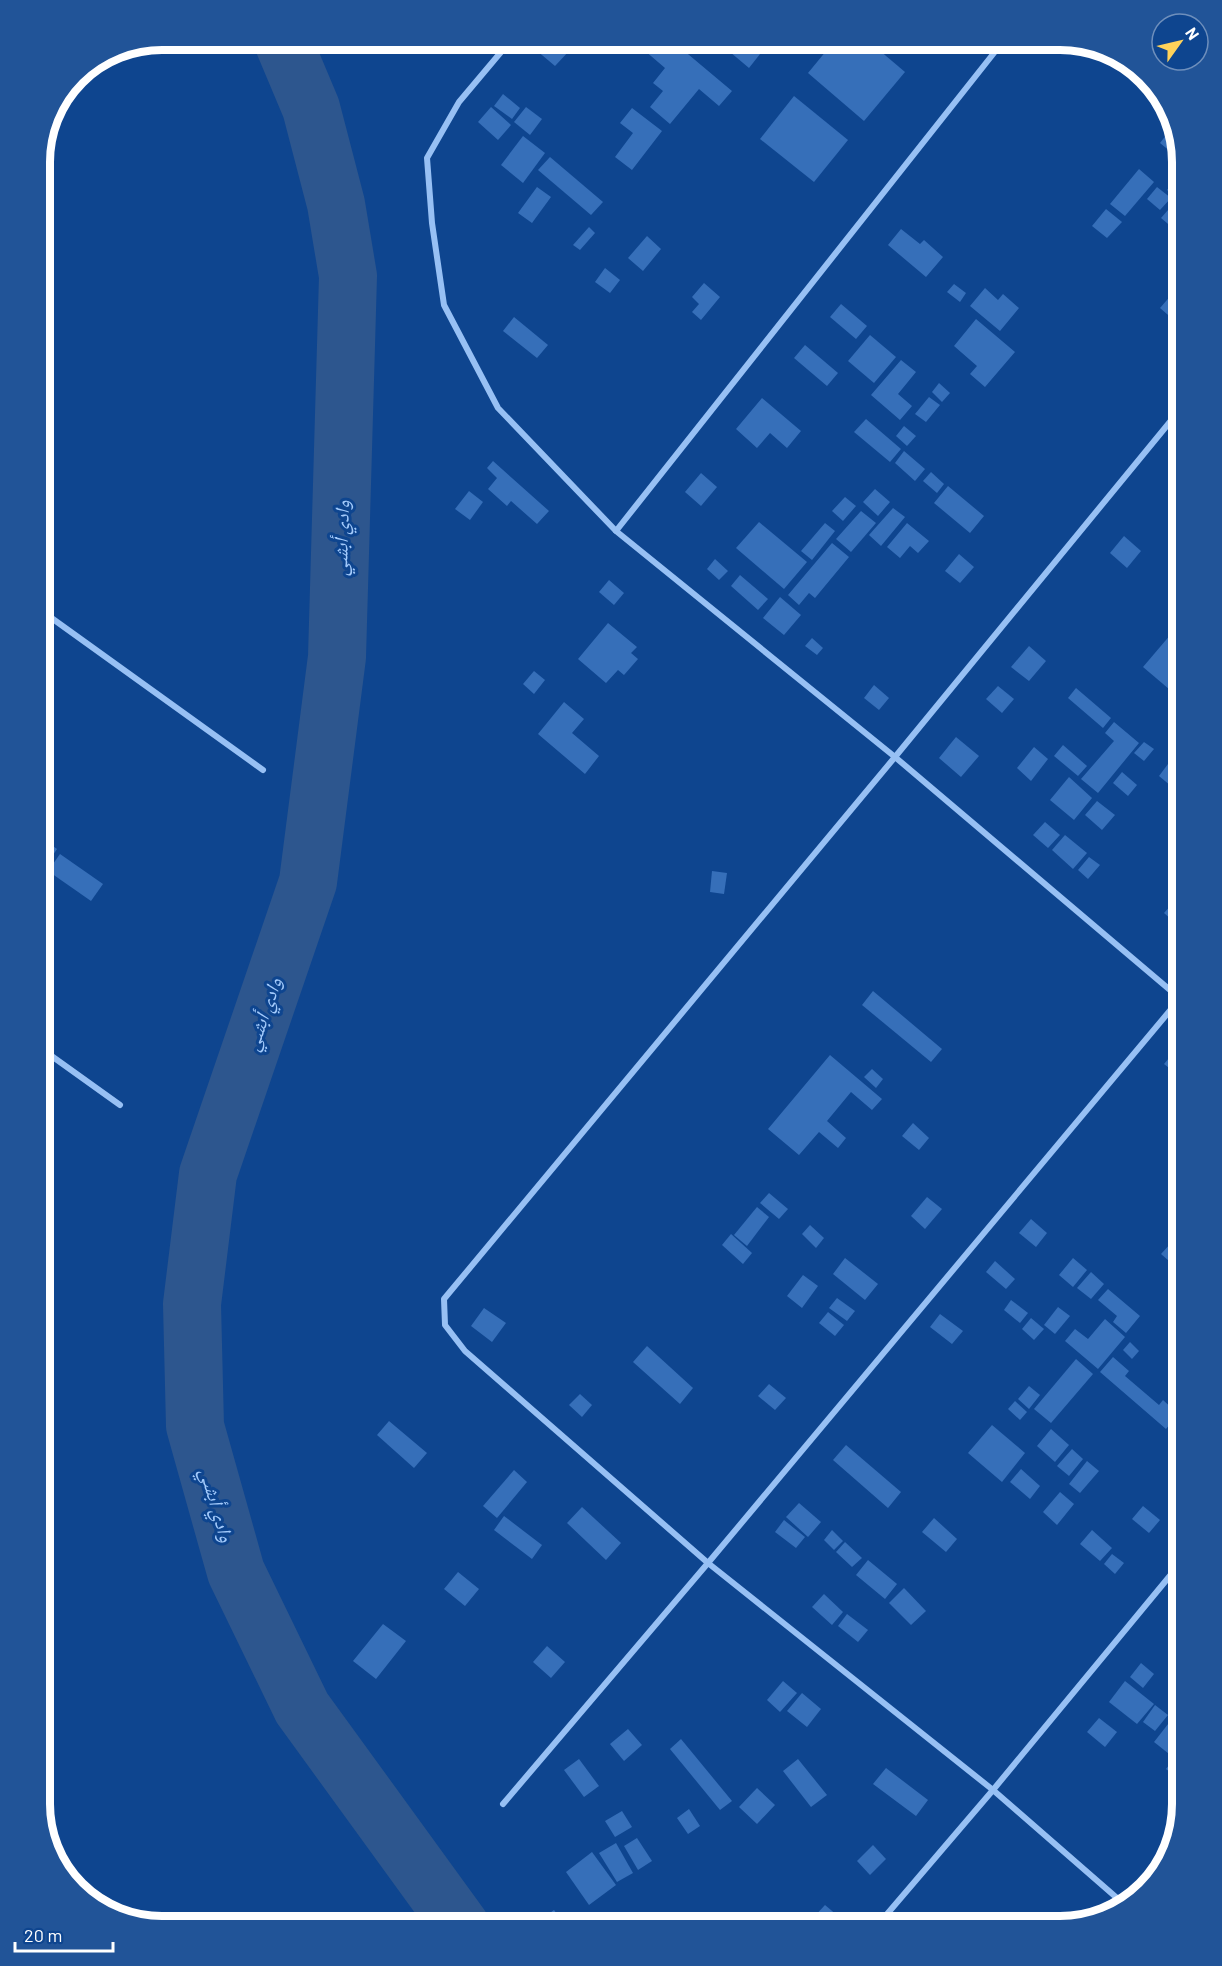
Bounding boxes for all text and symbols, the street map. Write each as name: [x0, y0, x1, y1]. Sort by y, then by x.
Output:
north arrow: [1150, 12, 1210, 72]
text: N: [1182, 24, 1204, 43]
water label: وادي أبشي: [327, 500, 358, 576]
water label: وادي أبشي: [238, 974, 291, 1055]
water label: وادي أبشي: [191, 1465, 240, 1546]
scale bar: [15, 1915, 112, 1953]
text: 20 m: [24, 1924, 62, 1946]

